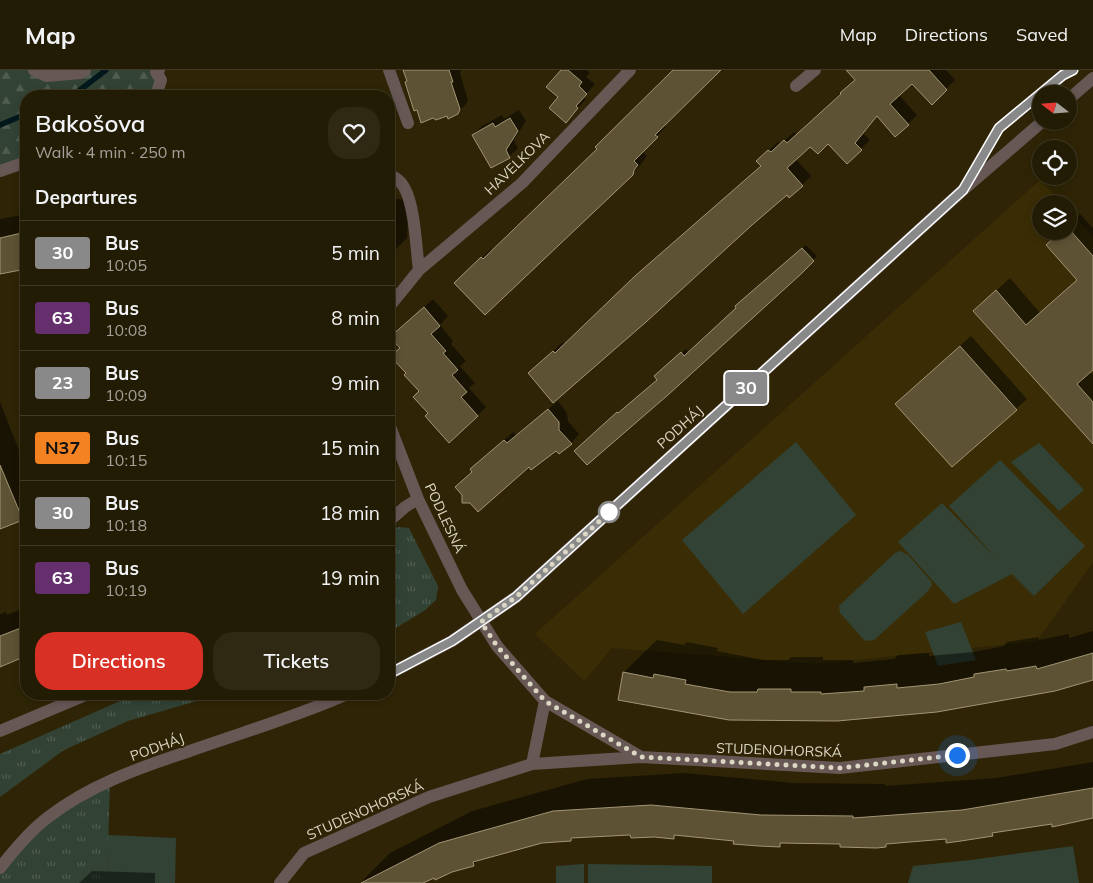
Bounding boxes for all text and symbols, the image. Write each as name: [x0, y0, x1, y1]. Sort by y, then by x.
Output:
text: Map: [25, 20, 76, 50]
text: Map: [840, 23, 877, 46]
text: Directions: [905, 23, 988, 46]
text: Saved: [1016, 23, 1068, 46]
north arrow: [1032, 85, 1078, 130]
map controls: [1032, 85, 1077, 240]
button: heart: [328, 107, 380, 159]
text: Bakošova: [35, 108, 145, 138]
street label: HAVELKOVA: [480, 127, 554, 199]
button: locate: [1032, 140, 1077, 185]
text: Walk · 4 min · 250 m: [35, 142, 186, 162]
text: Departures: [35, 185, 137, 209]
button: layers: [1032, 195, 1077, 240]
text: Bus: [105, 231, 139, 255]
text: 30: [52, 241, 73, 264]
text: 5 min: [331, 241, 380, 265]
text: 10:05: [105, 255, 147, 275]
text: Bus: [105, 296, 139, 320]
text: 63: [52, 306, 73, 329]
text: 8 min: [331, 306, 380, 330]
text: 10:08: [105, 320, 147, 340]
text: Bus: [105, 361, 139, 385]
text: 23: [52, 371, 73, 394]
text: 9 min: [331, 371, 380, 395]
line badge: 30: [724, 372, 768, 404]
text: 30: [735, 376, 757, 399]
text: 10:09: [105, 385, 147, 405]
street label: PODHÁJ: [653, 402, 707, 452]
text: Bus: [105, 426, 139, 450]
text: N37: [45, 436, 80, 459]
text: 15 min: [320, 436, 380, 460]
text: 10:15: [105, 450, 147, 470]
street label: PODLESNÁ: [421, 480, 469, 557]
text: Bus: [105, 491, 139, 515]
text: 30: [52, 501, 73, 524]
text: 18 min: [320, 501, 380, 525]
unlabelled marker: [598, 501, 620, 523]
text: 10:18: [105, 515, 147, 535]
text: Bus: [105, 556, 139, 580]
text: 63: [52, 566, 73, 589]
text: 19 min: [320, 566, 380, 590]
text: 10:19: [105, 580, 147, 600]
button: Directions: [35, 632, 203, 690]
button: Tickets: [213, 632, 380, 690]
street label: PODHÁJ: [128, 729, 186, 765]
street label: STUDENOHORSKÁ: [716, 739, 843, 761]
your location: [945, 743, 970, 768]
street label: STUDENOHORSKÁ: [304, 776, 427, 844]

